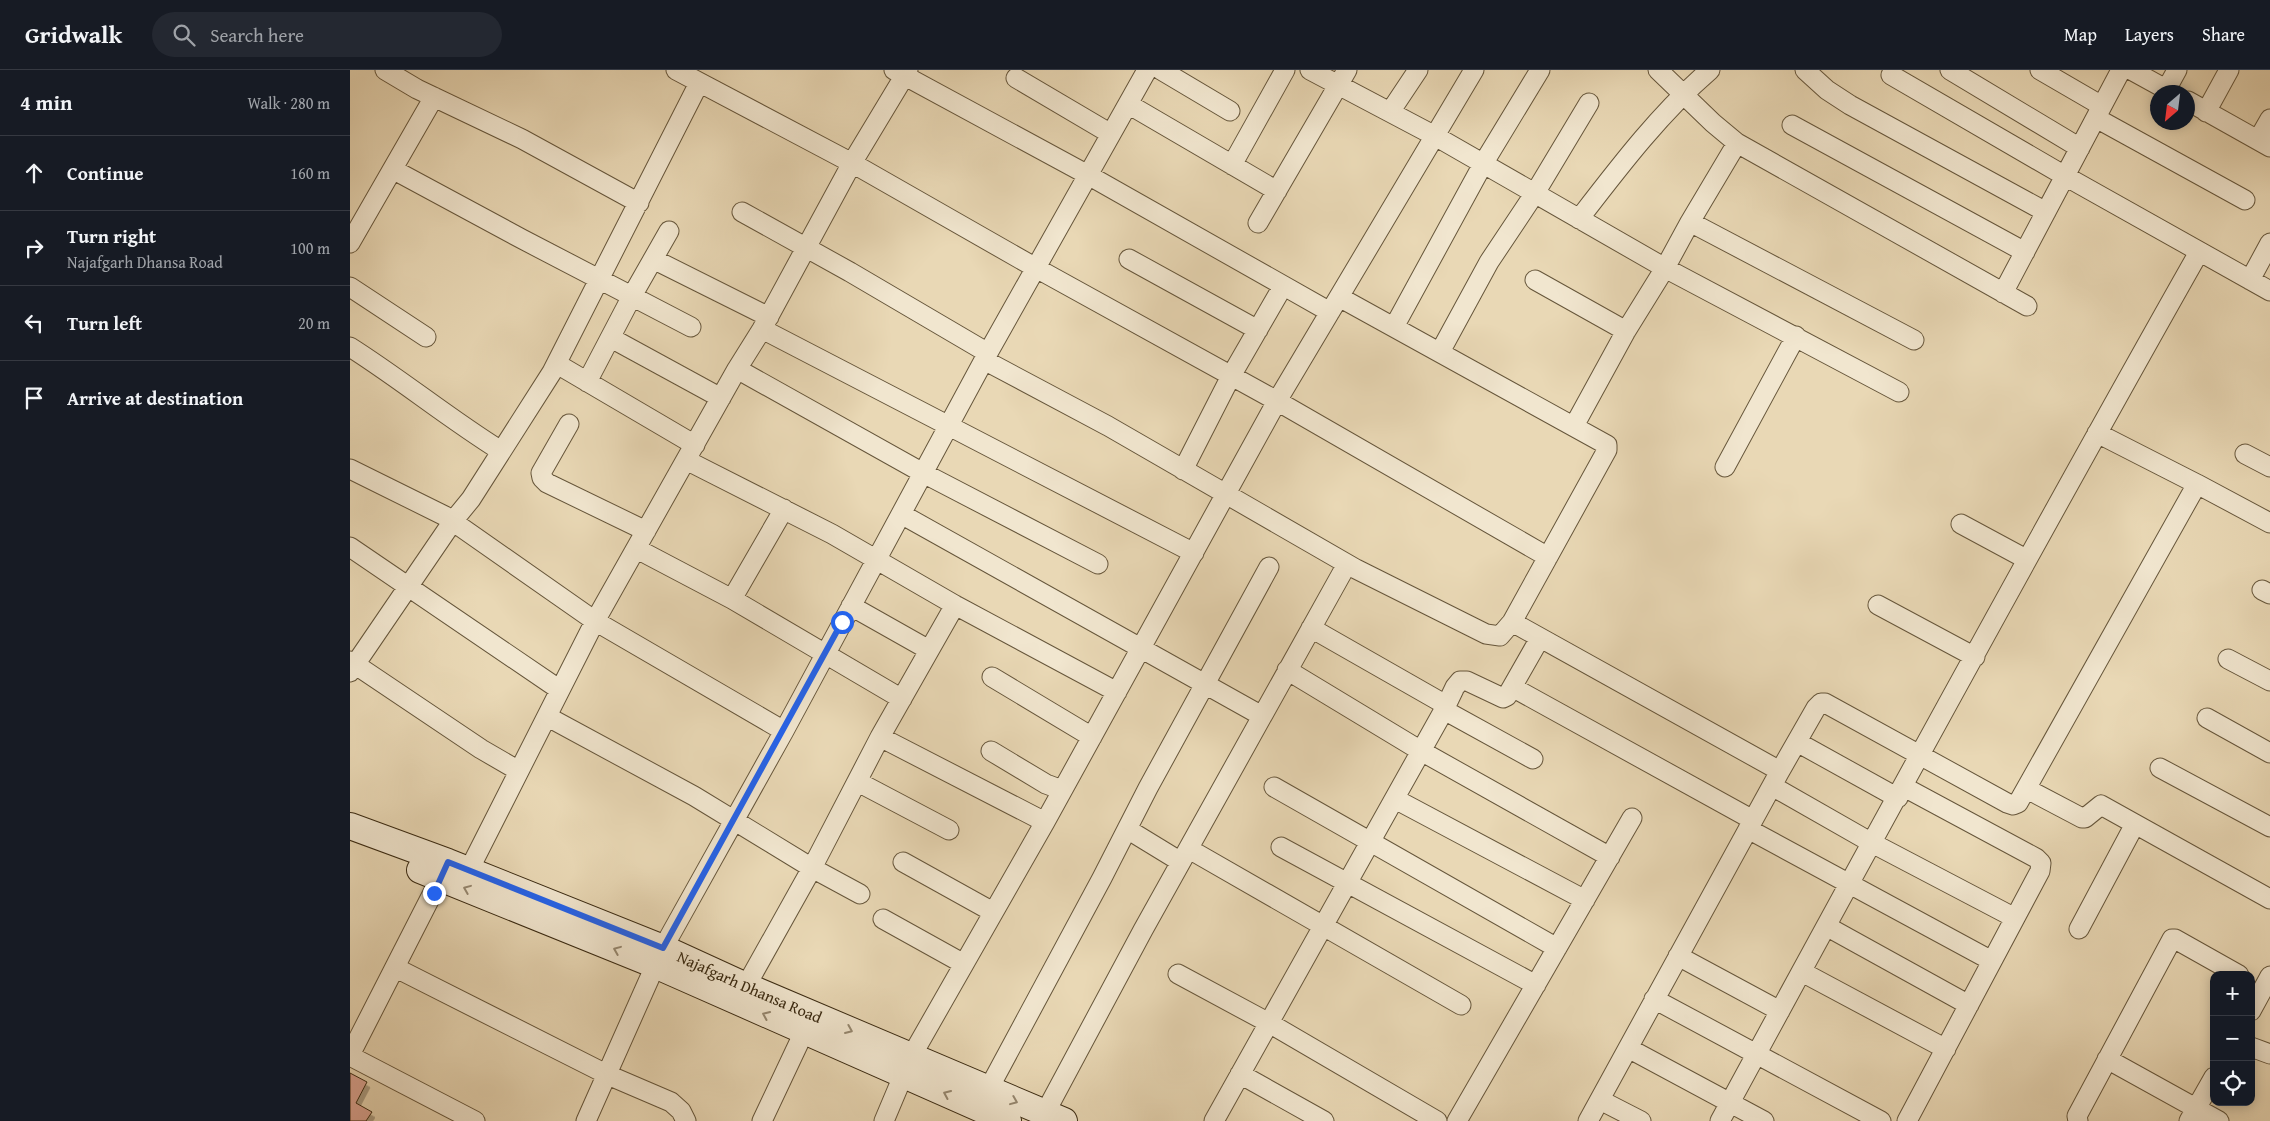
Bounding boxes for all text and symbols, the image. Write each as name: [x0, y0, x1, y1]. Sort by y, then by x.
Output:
search box: [152, 12, 502, 57]
text: Gridwalk: [25, 17, 122, 52]
icon: search: [170, 21, 198, 49]
text: Search here: [210, 21, 304, 49]
text: Map: [2064, 21, 2097, 48]
text: Layers: [2125, 21, 2174, 48]
text: Share: [2202, 21, 2245, 48]
north arrow: [2150, 85, 2195, 130]
text: 4 min: [20, 87, 72, 118]
text: Walk · 280 m: [247, 91, 330, 115]
icon: ahead: [20, 159, 48, 187]
text: Continue: [67, 159, 144, 187]
text: 160 m: [290, 161, 330, 185]
text: Turn right: [67, 222, 156, 250]
icon: right: [20, 234, 48, 262]
text: 100 m: [290, 236, 330, 260]
text: Najafgarh Dhansa Road: [67, 250, 223, 274]
icon: left: [20, 309, 48, 337]
text: Turn left: [67, 309, 142, 337]
text: 20 m: [298, 311, 330, 335]
icon: arrive: [20, 384, 48, 412]
text: Arrive at destination: [67, 384, 243, 412]
route start: [831, 611, 854, 634]
route end: [423, 882, 446, 905]
one-way arrow: [463, 884, 472, 895]
street label: Najafgarh Dhansa Road: [674, 944, 826, 1029]
one-way arrow: [613, 945, 622, 956]
map controls: [2210, 971, 2255, 1106]
button: +: [2210, 971, 2255, 1016]
one-way arrow: [762, 1010, 771, 1021]
button: −: [2210, 1016, 2255, 1061]
one-way arrow: [844, 1023, 853, 1034]
button: locate: [2210, 1061, 2255, 1106]
one-way arrow: [943, 1090, 952, 1100]
one-way arrow: [1009, 1095, 1018, 1105]

